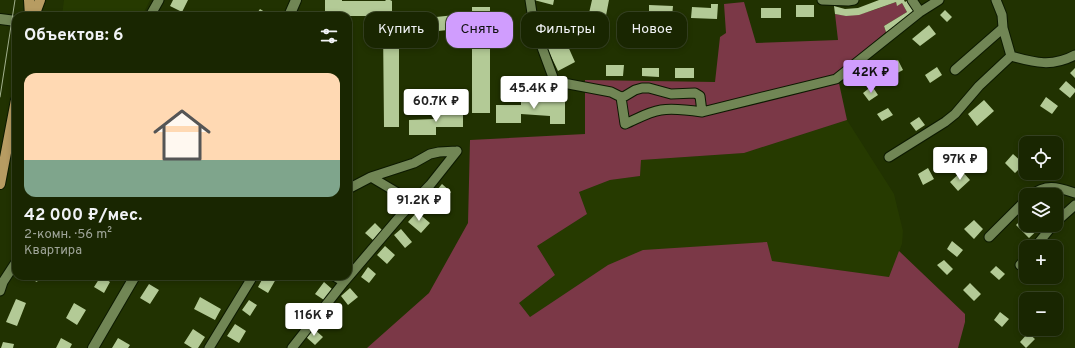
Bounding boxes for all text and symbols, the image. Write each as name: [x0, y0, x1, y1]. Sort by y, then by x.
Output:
chip: Купить: [364, 12, 438, 48]
chip: Снять: [446, 12, 513, 48]
chip: Фильтры: [521, 12, 609, 48]
chip: Новое: [617, 12, 687, 48]
text: Объектов: 6: [24, 25, 124, 47]
icon: filters: [318, 25, 340, 47]
pin: 42K ₽: [843, 60, 899, 94]
text: 42K ₽: [852, 65, 890, 81]
pin: 45.4K ₽: [497, 76, 571, 110]
text: 45.4K ₽: [510, 81, 558, 97]
pin: 60.7K ₽: [399, 89, 473, 123]
text: 60.7K ₽: [413, 94, 459, 110]
icon: home: [146, 99, 218, 171]
map controls: [1019, 136, 1063, 336]
button: locate: [1019, 136, 1063, 180]
pin: 97K ₽: [932, 147, 988, 181]
text: 97K ₽: [942, 152, 978, 168]
pin: 91.2K ₽: [382, 188, 456, 222]
button: layers: [1019, 188, 1063, 232]
text: 91.2K ₽: [396, 193, 442, 209]
text: 42 000 ₽/мес.: [24, 205, 143, 227]
text: 2-комн. · 56 m²: [24, 227, 112, 243]
button: +: [1019, 240, 1063, 284]
text: Квартира: [24, 243, 82, 259]
button: −: [1019, 292, 1063, 336]
pin: 116K ₽: [281, 303, 347, 337]
text: 116K ₽: [294, 308, 334, 324]

